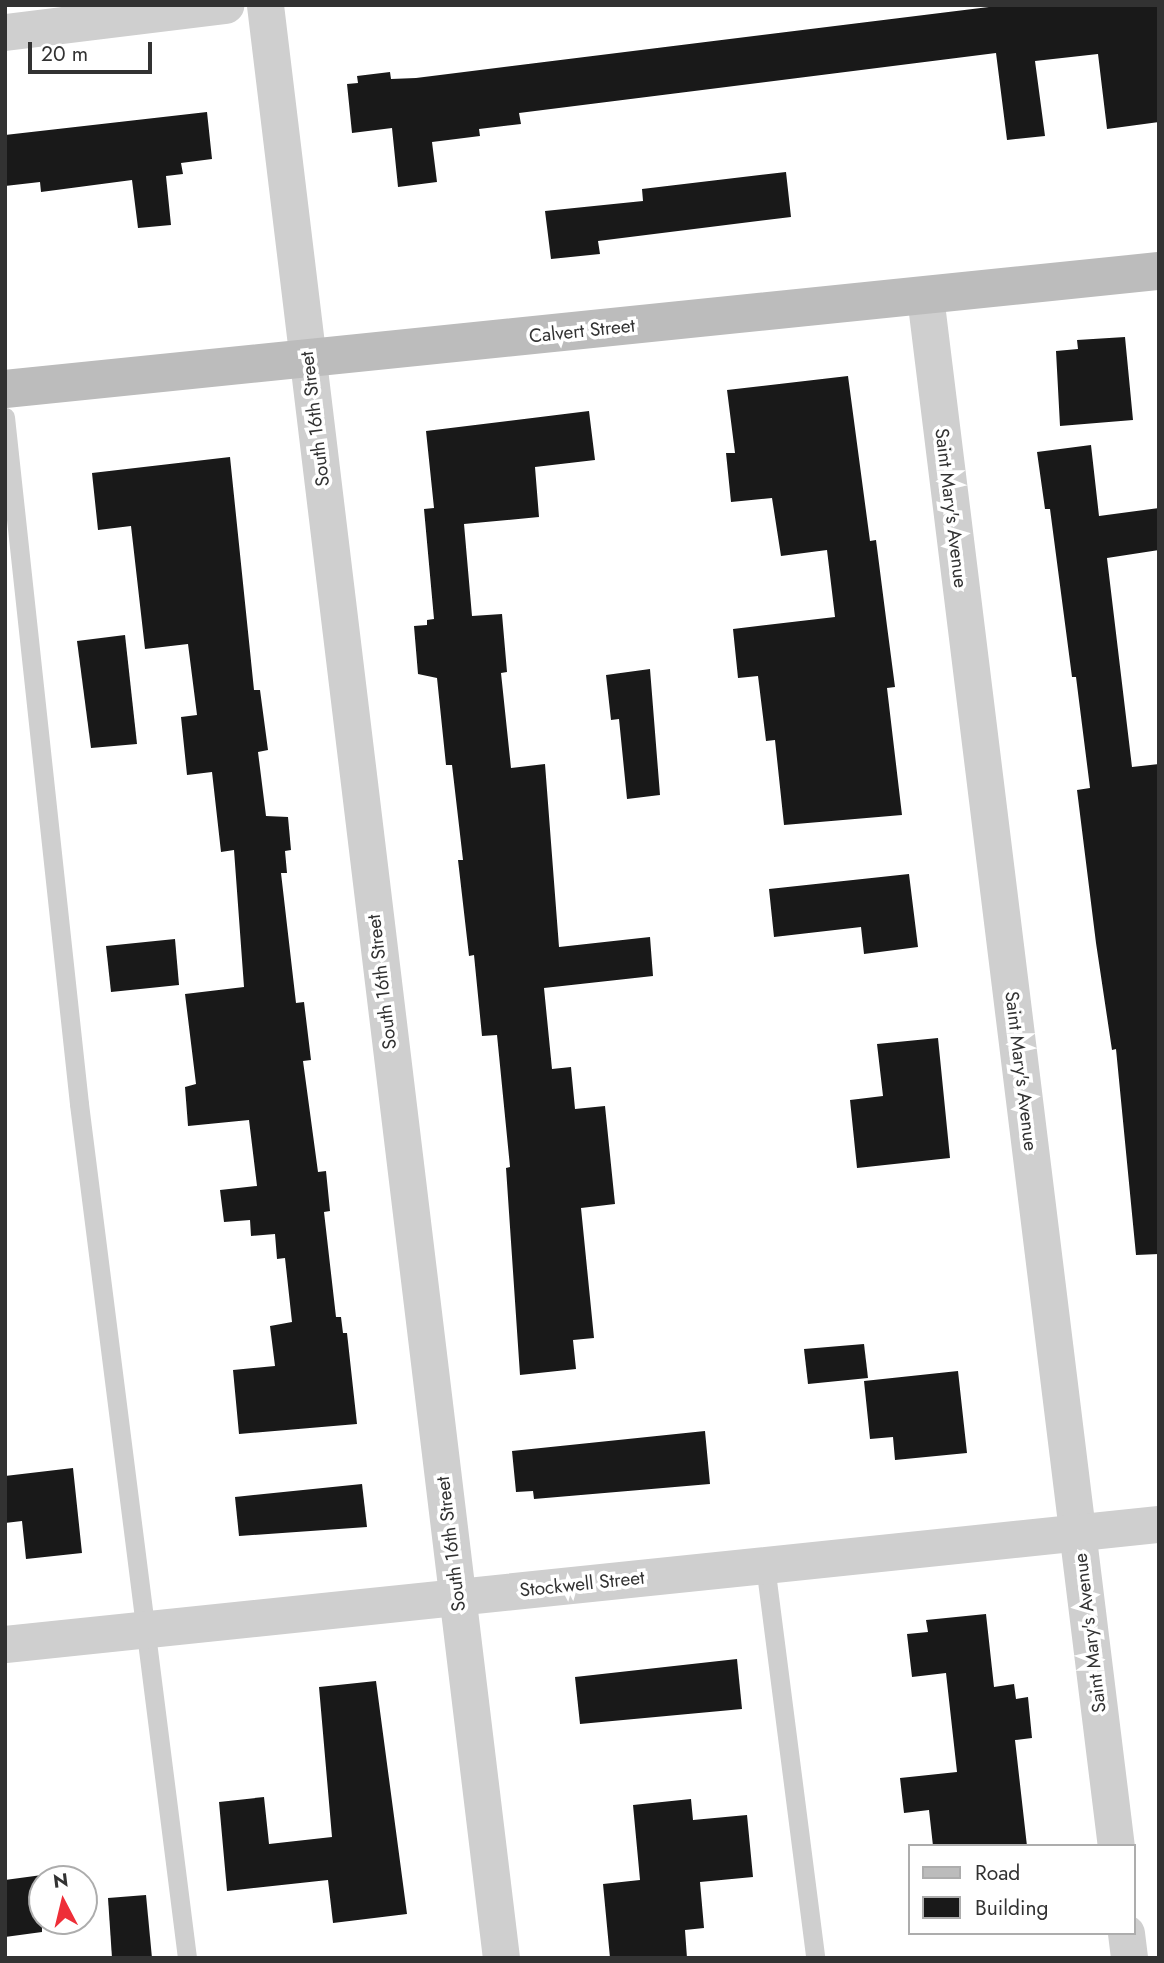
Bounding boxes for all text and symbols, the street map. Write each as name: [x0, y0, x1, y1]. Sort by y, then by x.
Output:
scale bar: [32, 28, 156, 72]
text: 20 m: [41, 39, 88, 69]
street label: Calvert Street: [528, 314, 636, 348]
street label: South 16th Street: [295, 350, 335, 488]
street label: Saint Mary's Avenue: [930, 427, 972, 589]
street label: South 16th Street: [362, 913, 402, 1051]
street label: Saint Mary's Avenue: [1000, 990, 1042, 1152]
street label: South 16th Street: [431, 1475, 471, 1613]
street label: Saint Mary's Avenue: [1069, 1552, 1111, 1714]
street label: Stockwell Street: [519, 1566, 645, 1602]
legend: [908, 1844, 1136, 1935]
text: Road: [975, 1858, 1020, 1888]
north arrow: [28, 1865, 98, 1935]
text: N: [51, 1866, 70, 1895]
text: Building: [975, 1893, 1048, 1923]

